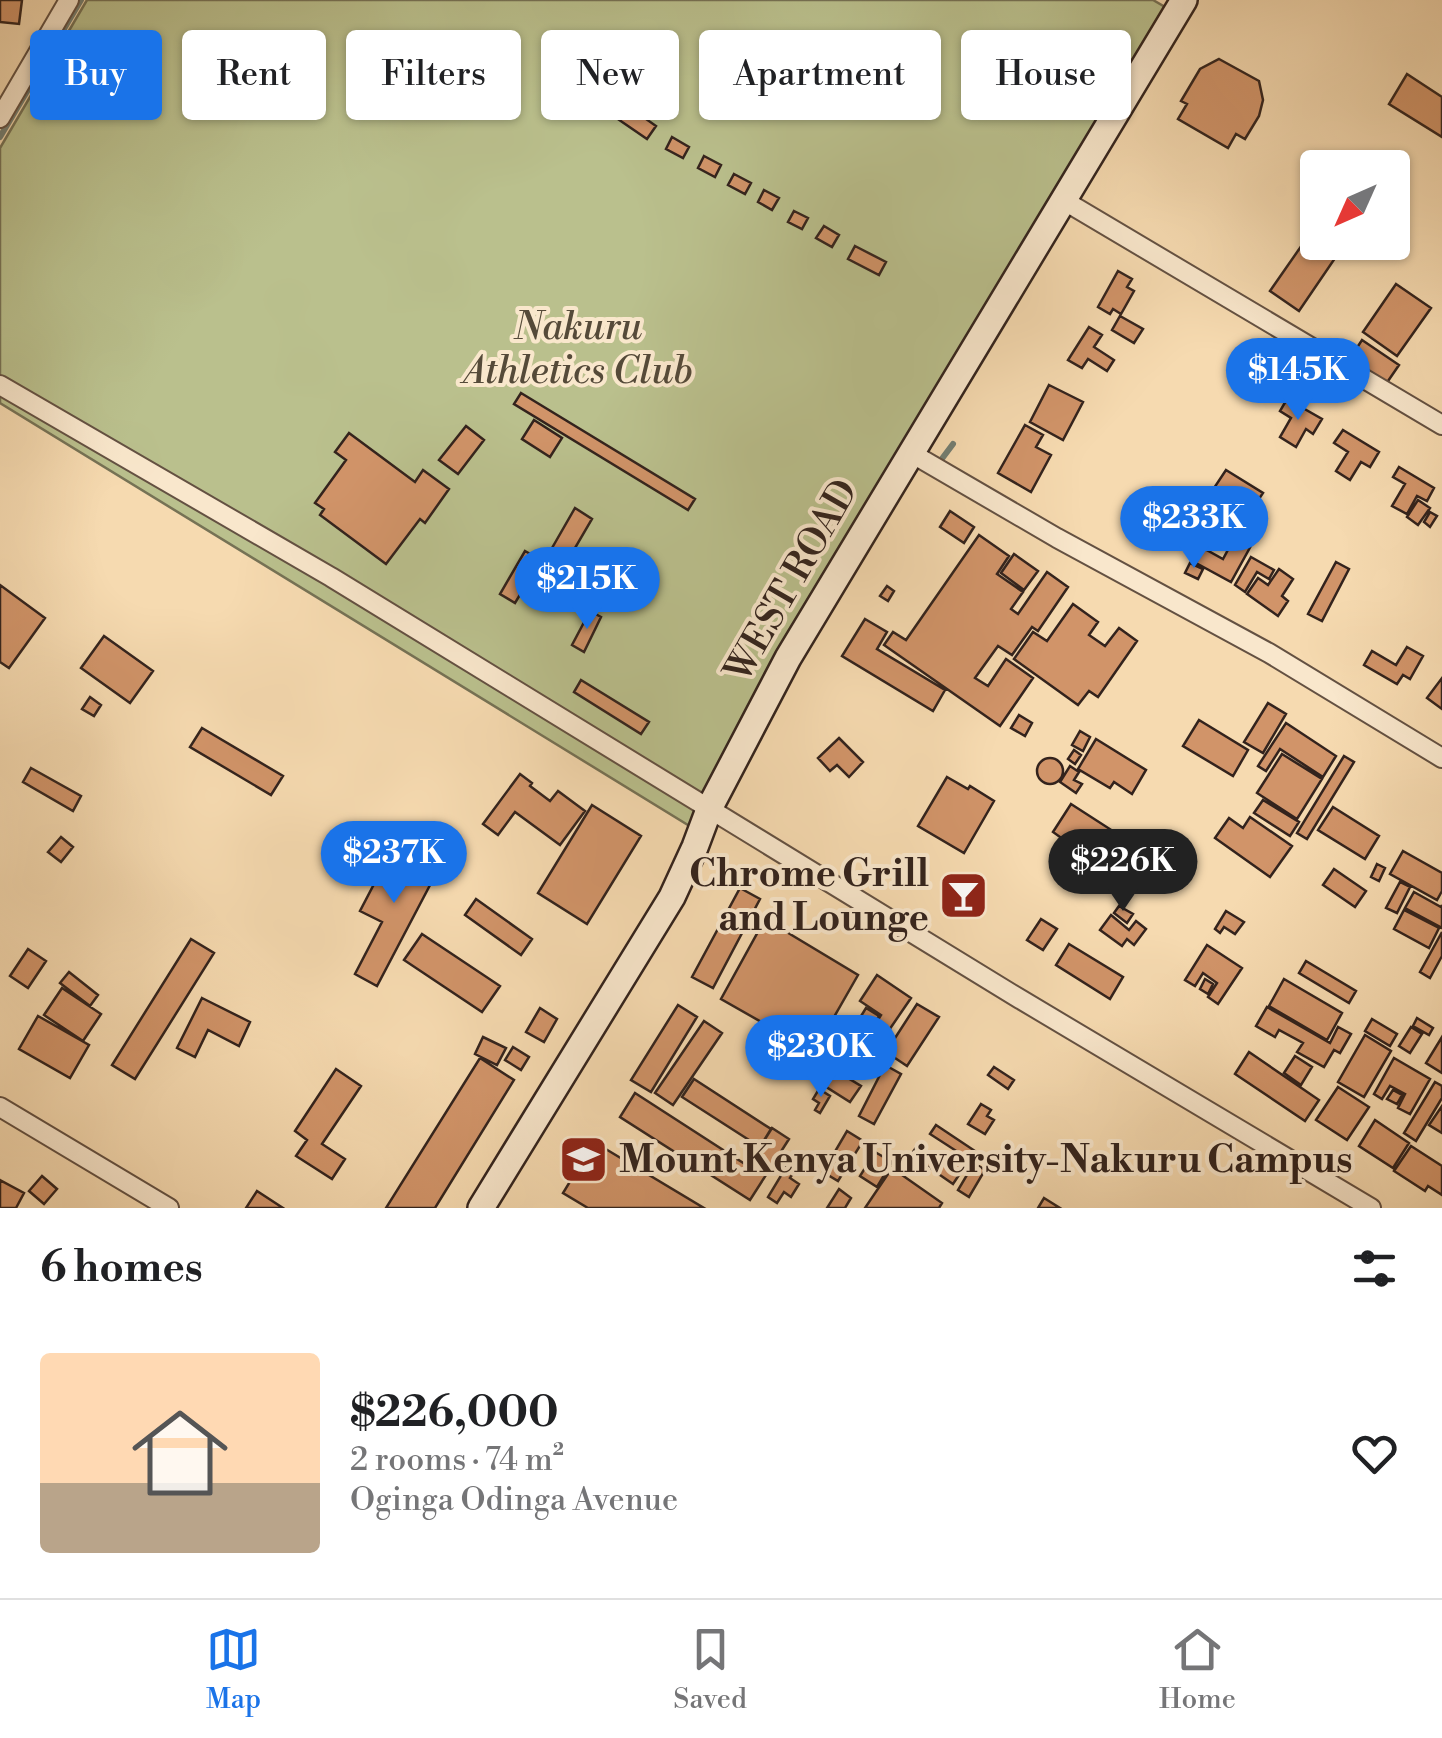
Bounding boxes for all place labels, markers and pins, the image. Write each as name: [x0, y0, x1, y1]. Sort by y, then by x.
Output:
pin: $145K: [1228, 338, 1368, 423]
pin: $233K: [1124, 486, 1264, 571]
pin: $215K: [517, 547, 657, 632]
pin: $237K: [324, 821, 464, 906]
pin: $226K: [1053, 829, 1193, 914]
place label: Chrome Grill and Lounge: [689, 851, 929, 942]
bar icon: Chrome Grill and Lounge: [938, 870, 990, 922]
pin: $230K: [751, 1015, 891, 1100]
school or university icon: Mount Kenya University-Nakuru Campus: [558, 1134, 610, 1186]
place label: Mount Kenya University-Nakuru Campus: [619, 1137, 1352, 1184]

